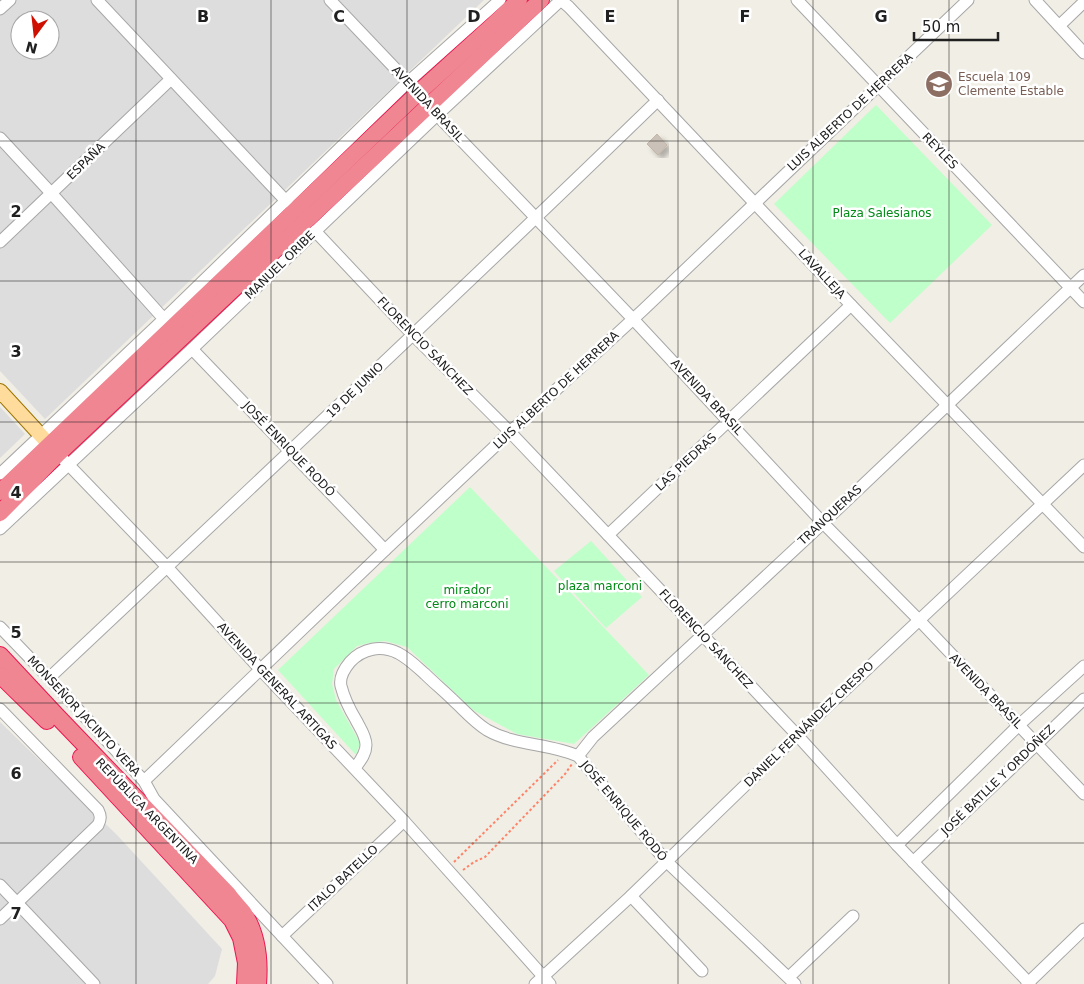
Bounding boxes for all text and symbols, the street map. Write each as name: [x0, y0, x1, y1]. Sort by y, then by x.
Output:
text: B: [197, 7, 209, 26]
text: C: [333, 7, 345, 26]
text: D: [467, 7, 481, 26]
text: E: [605, 7, 615, 26]
text: F: [740, 7, 750, 26]
text: G: [874, 7, 888, 26]
north arrow: [10, 10, 60, 60]
scale bar: [914, 10, 998, 42]
text: 50 m: [922, 18, 960, 36]
text: N: [24, 38, 39, 57]
street label: LUIS ALBERTO DE HERRERA: [784, 50, 916, 174]
street label: AVENIDA BRASIL: [389, 63, 467, 145]
school or university icon: Escuela 109 Clemente Estable: [924, 69, 954, 99]
place label: Escuela 109 Clemente Estable: [958, 70, 1064, 98]
street label: REYLES: [919, 130, 961, 172]
street label: ESPAÑA: [64, 138, 108, 182]
text: 2: [10, 202, 22, 221]
park label: Plaza Salesianos: [832, 206, 932, 220]
street label: MANUEL ORIBE: [242, 228, 318, 302]
street label: LAVALLEJA: [796, 246, 849, 302]
street label: FLORENCIO SÁNCHEZ: [374, 293, 476, 398]
street label: LUIS ALBERTO DE HERRERA: [490, 328, 622, 452]
text: 3: [10, 342, 22, 361]
street label: AVENIDA BRASIL: [668, 356, 746, 438]
street label: 19 DE JUNIO: [324, 359, 386, 421]
street label: JOSÉ ENRIQUE RODÓ: [239, 397, 339, 499]
street label: LAS PIEDRAS: [653, 430, 719, 494]
street label: TRANQUERAS: [795, 482, 865, 549]
text: 4: [10, 483, 22, 502]
park label: plaza marconi: [558, 579, 642, 593]
park label: mirador cerro marconi: [425, 583, 509, 611]
street label: FLORENCIO SÁNCHEZ: [656, 586, 756, 692]
street label: AVENIDA GENERAL ARTIGAS: [214, 620, 340, 752]
text: 5: [10, 623, 22, 642]
street label: AVENIDA BRASIL: [947, 651, 1026, 732]
street label: MONSEÑOR JACINTO VERA: [25, 652, 145, 780]
street label: DANIEL FERNÁNDEZ CRESPO: [741, 658, 877, 790]
street label: JOSÉ BATLLE Y ORDÓÑEZ: [937, 721, 1058, 839]
street label: REPÚBLICA ARGENTINA: [93, 755, 202, 867]
street label: JOSÉ ENRIQUE RODÓ: [577, 757, 671, 864]
text: 6: [10, 764, 22, 783]
street label: ITALO BATELLO: [305, 842, 381, 914]
text: 7: [10, 904, 22, 923]

